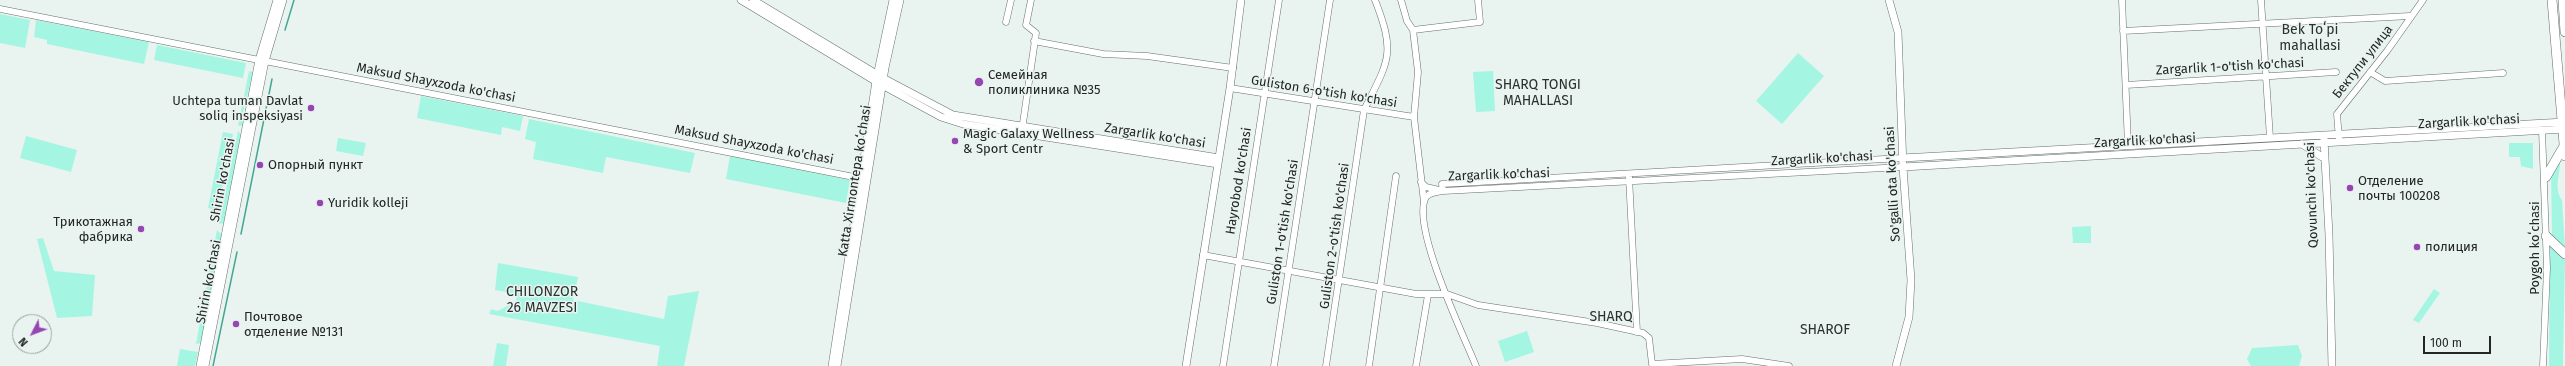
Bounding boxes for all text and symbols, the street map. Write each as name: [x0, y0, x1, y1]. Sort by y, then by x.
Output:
district label: Bek Toʻpi mahallasi: [2275, 22, 2345, 54]
street label: Бектупи улица: [2330, 22, 2396, 102]
street label: Zargarlik 1-o'tish ko'chasi: [2155, 55, 2305, 79]
street label: Maksud Shayxzoda ko'chasi: [355, 60, 517, 106]
place label: Семейная поликлиника №35: [988, 67, 1101, 98]
street label: Guliston 6-o'tish ko'chasi: [1250, 73, 1398, 111]
marker: Семейная поликлиника №35: [973, 76, 985, 88]
district label: SHARQ TONGI MAHALLASI: [1490, 77, 1586, 110]
place label: Uchtepa tuman Davlat soliq inspeksiyasi: [172, 93, 303, 124]
marker: Uchtepa tuman Davlat soliq inspeksiyasi: [306, 103, 316, 113]
street label: Katta Xirmontepa koʻchasi: [835, 104, 875, 258]
street label: Zargarlik ko'chasi: [2418, 112, 2520, 132]
street label: Zargarlik ko'chasi: [1103, 120, 1207, 152]
street label: Maksud Shayxzoda ko'chasi: [673, 122, 835, 168]
place label: Magic Galaxy Wellness & Sport Centr: [963, 126, 1094, 157]
street label: Hayrobod ko'chasi: [1223, 126, 1255, 236]
street label: So'galli ota ko'chasi: [1882, 126, 1904, 242]
street label: Zargarlik ko'chasi: [2094, 131, 2196, 151]
marker: Magic Galaxy Wellness & Sport Centr: [950, 136, 960, 146]
street label: Shirin ko'chasi: [207, 137, 239, 223]
street label: Qovunchi ko'chasi: [2302, 142, 2322, 248]
street label: Zargarlik ko'chasi: [1771, 149, 1873, 169]
place label: Опорный пункт: [268, 157, 363, 173]
street label: Guliston 1-o'tish ko'chasi: [1264, 158, 1302, 306]
marker: Опорный пункт: [255, 160, 265, 170]
street label: Guliston 2-o'tish ko'chasi: [1317, 162, 1353, 310]
street label: Zargarlik ko'chasi: [1448, 165, 1550, 185]
place label: Отделение почты 100208: [2358, 173, 2440, 204]
marker: Отделение почты 100208: [2345, 183, 2355, 193]
place label: Yuridik kolleji: [328, 195, 408, 211]
marker: Yuridik kolleji: [315, 198, 325, 208]
street label: Poygoh koʻchasi: [2527, 201, 2543, 295]
place label: Трикотажная фабрика: [53, 214, 133, 245]
marker: Трикотажная фабрика: [136, 224, 146, 234]
street label: Shirin koʻchasi: [193, 239, 225, 325]
place label: полиция: [2425, 239, 2478, 255]
marker: полиция: [2412, 242, 2422, 252]
district label: CHILONZOR 26 MAVZESI: [501, 284, 583, 316]
place label: Почтовое отделение №131: [244, 309, 343, 340]
district label: SHARQ: [1587, 309, 1635, 325]
north arrow: [12, 314, 52, 354]
marker: Почтовое отделение №131: [231, 319, 241, 329]
district label: SHAROF: [1797, 322, 1853, 338]
scale bar: [2425, 328, 2493, 354]
text: N: [16, 335, 31, 349]
text: 100 m: [2430, 336, 2462, 350]

